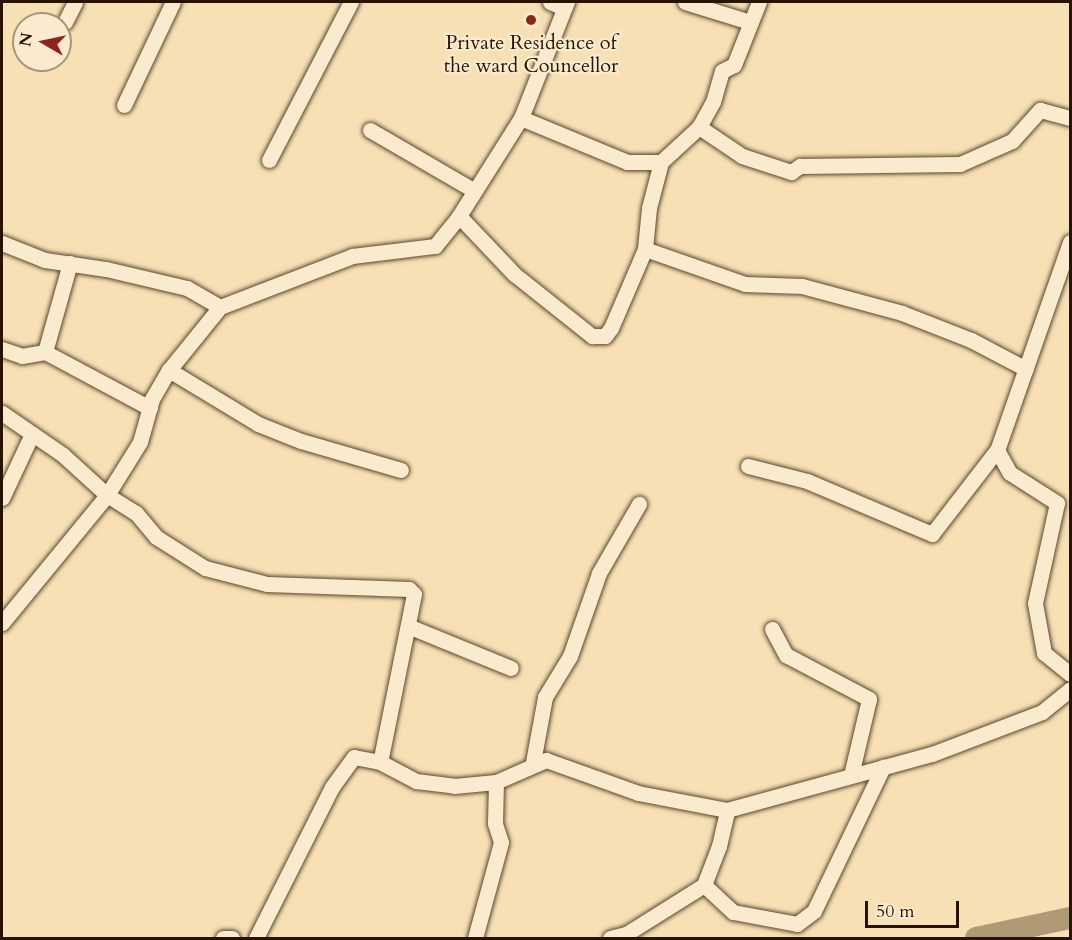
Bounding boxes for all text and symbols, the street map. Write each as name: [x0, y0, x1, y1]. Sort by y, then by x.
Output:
north arrow: [12, 12, 72, 72]
marker: Private Residence of the ward Councellor: [524, 13, 538, 27]
place label: Private Residence of the ward Councellor: [444, 30, 618, 77]
text: N: [14, 31, 38, 48]
scale bar: [868, 889, 962, 927]
text: 50 m: [876, 899, 915, 924]

